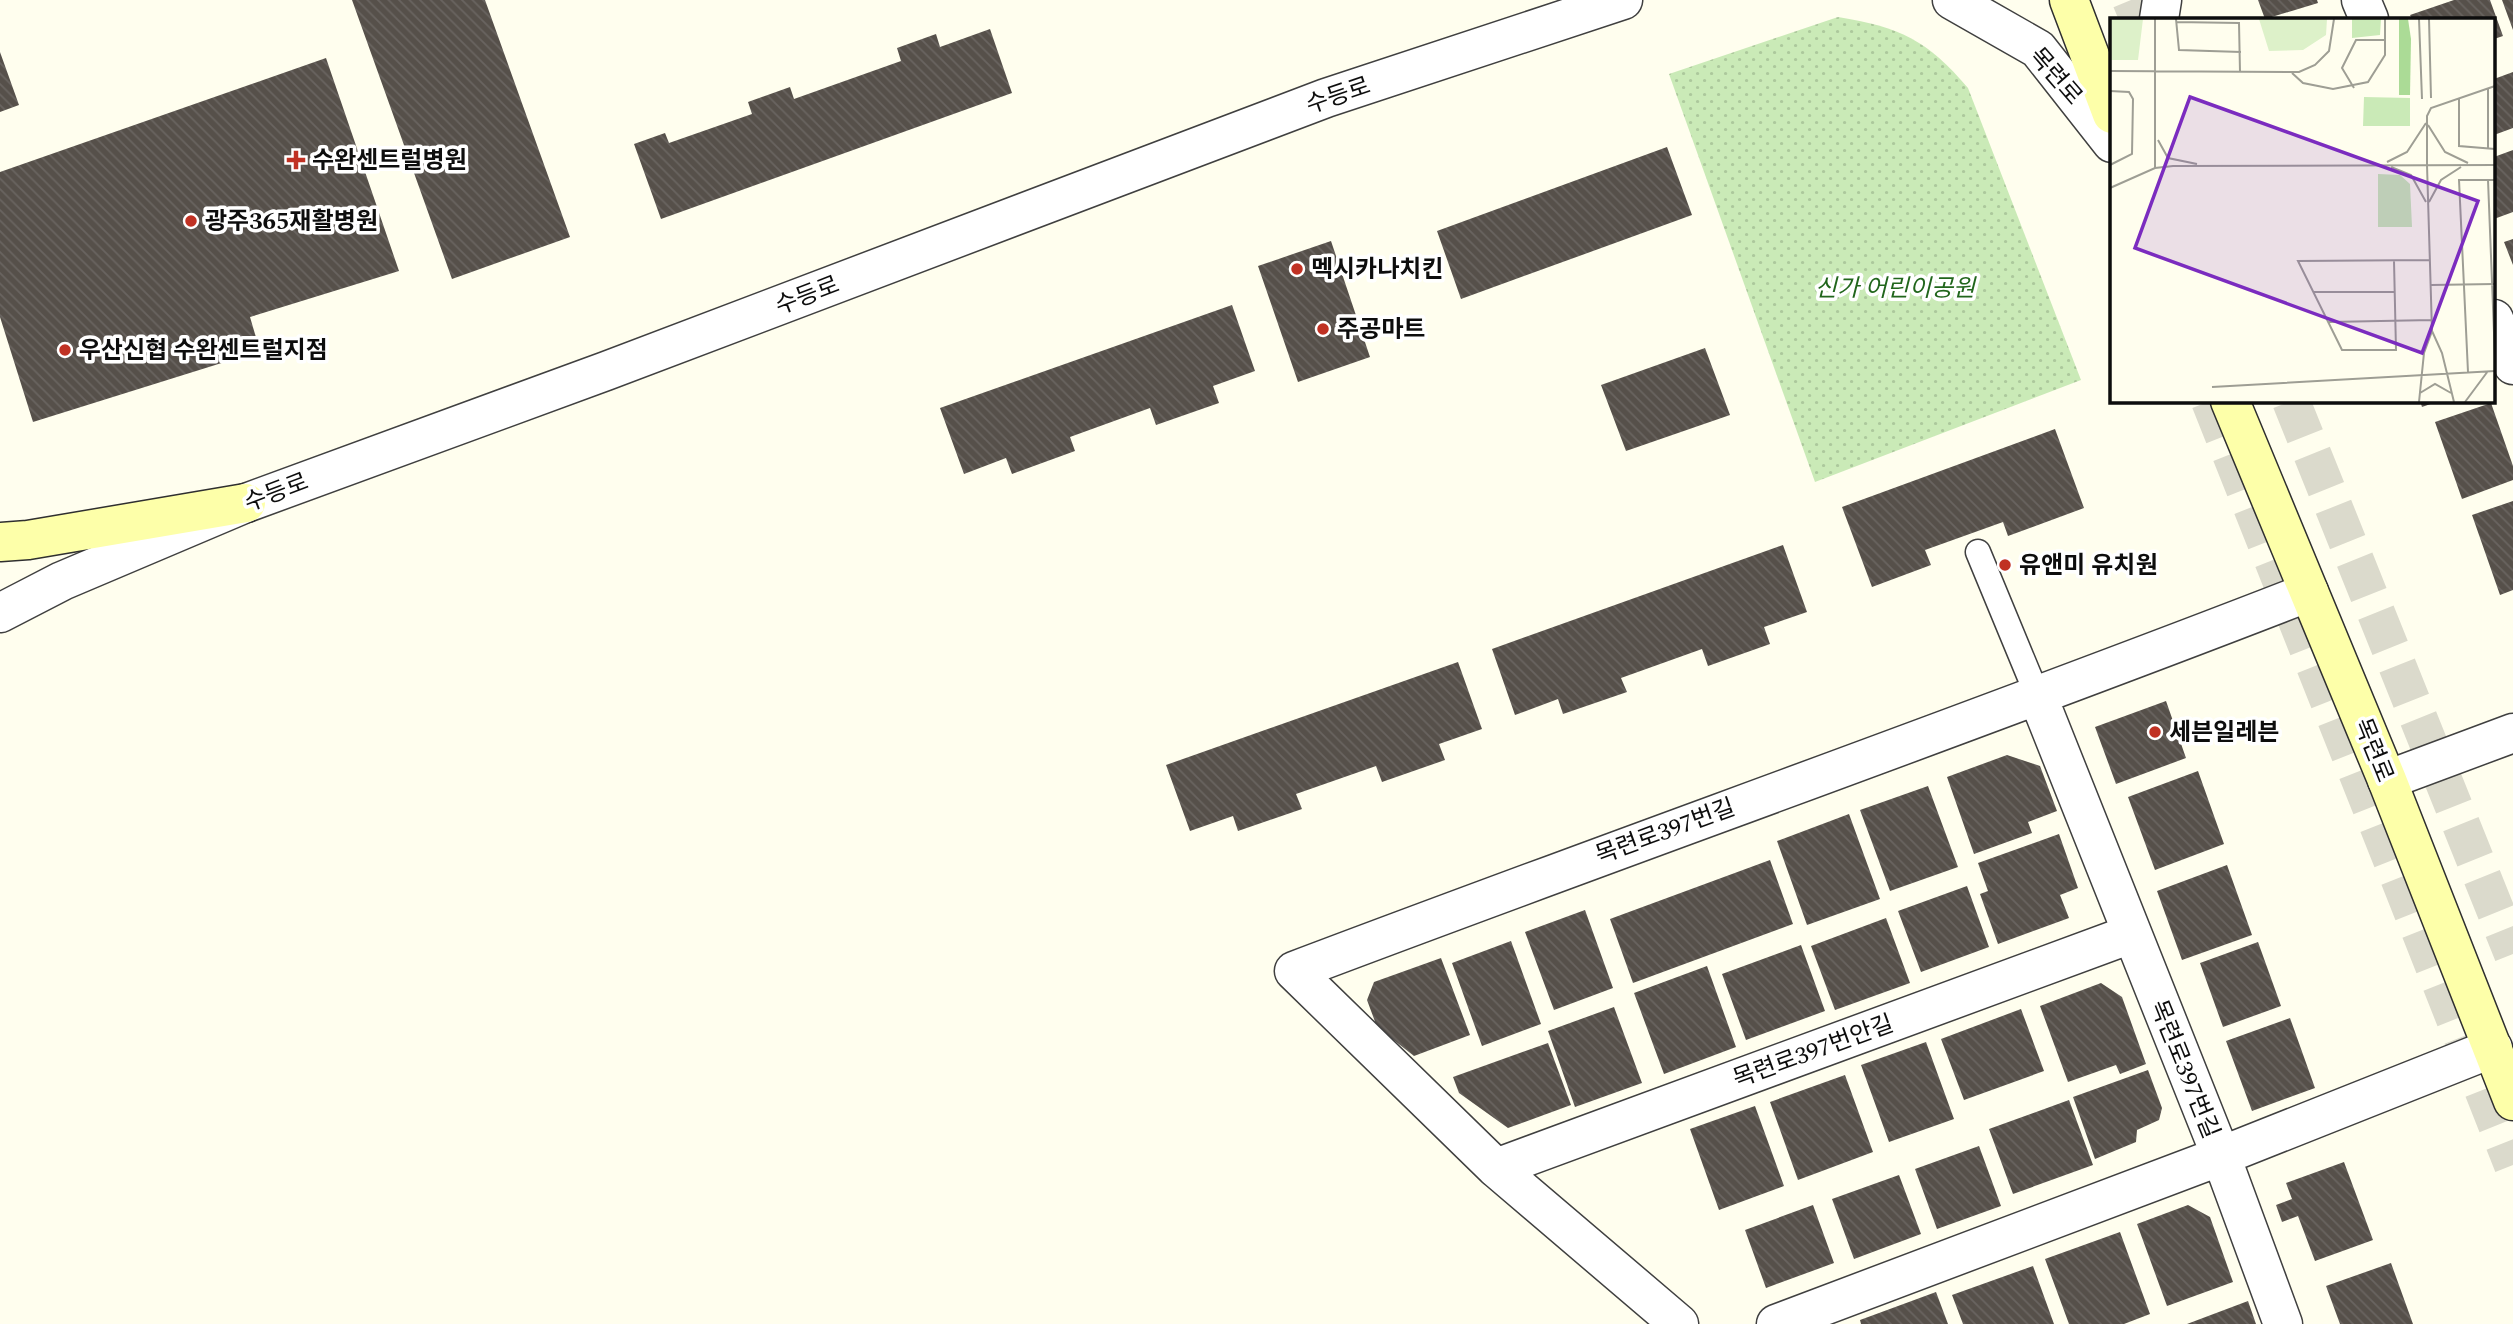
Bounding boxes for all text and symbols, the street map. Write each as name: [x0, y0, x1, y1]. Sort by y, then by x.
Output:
inset map: [2110, 18, 2496, 402]
street label: 목련로: [2020, 40, 2091, 113]
street label: 수등로: [1301, 68, 1376, 124]
place label: 수완센트럴병원: [312, 143, 467, 179]
marker: 수완센트럴병원: [286, 150, 306, 170]
place label: 광주365재활병원: [205, 204, 378, 240]
marker: 광주365재활병원: [183, 213, 199, 229]
place label: 멕시카나치킨: [1311, 252, 1443, 288]
marker: 멕시카나치킨: [1289, 261, 1305, 277]
street label: 수등로: [770, 267, 845, 325]
park label: 신가 어린이공원: [1815, 271, 1977, 307]
place label: 주공마트: [1337, 312, 1425, 348]
marker: 주공마트: [1315, 321, 1331, 337]
place label: 우산신협 수완센트럴지점: [79, 333, 328, 369]
marker: 우산신협 수완센트럴지점: [57, 342, 73, 358]
street label: 수등로: [239, 464, 314, 522]
place label: 유앤미 유치원: [2019, 548, 2157, 584]
marker: 유앤미 유치원: [1997, 557, 2013, 573]
street label: 목련로: [2344, 713, 2402, 788]
place label: 세븐일레븐: [2169, 715, 2279, 751]
marker: 세븐일레븐: [2147, 724, 2163, 740]
street label: 목련로397번길: [1590, 790, 1740, 874]
street label: 목련로397번길: [2140, 995, 2228, 1144]
street label: 목련로397번안길: [1728, 1006, 1899, 1098]

